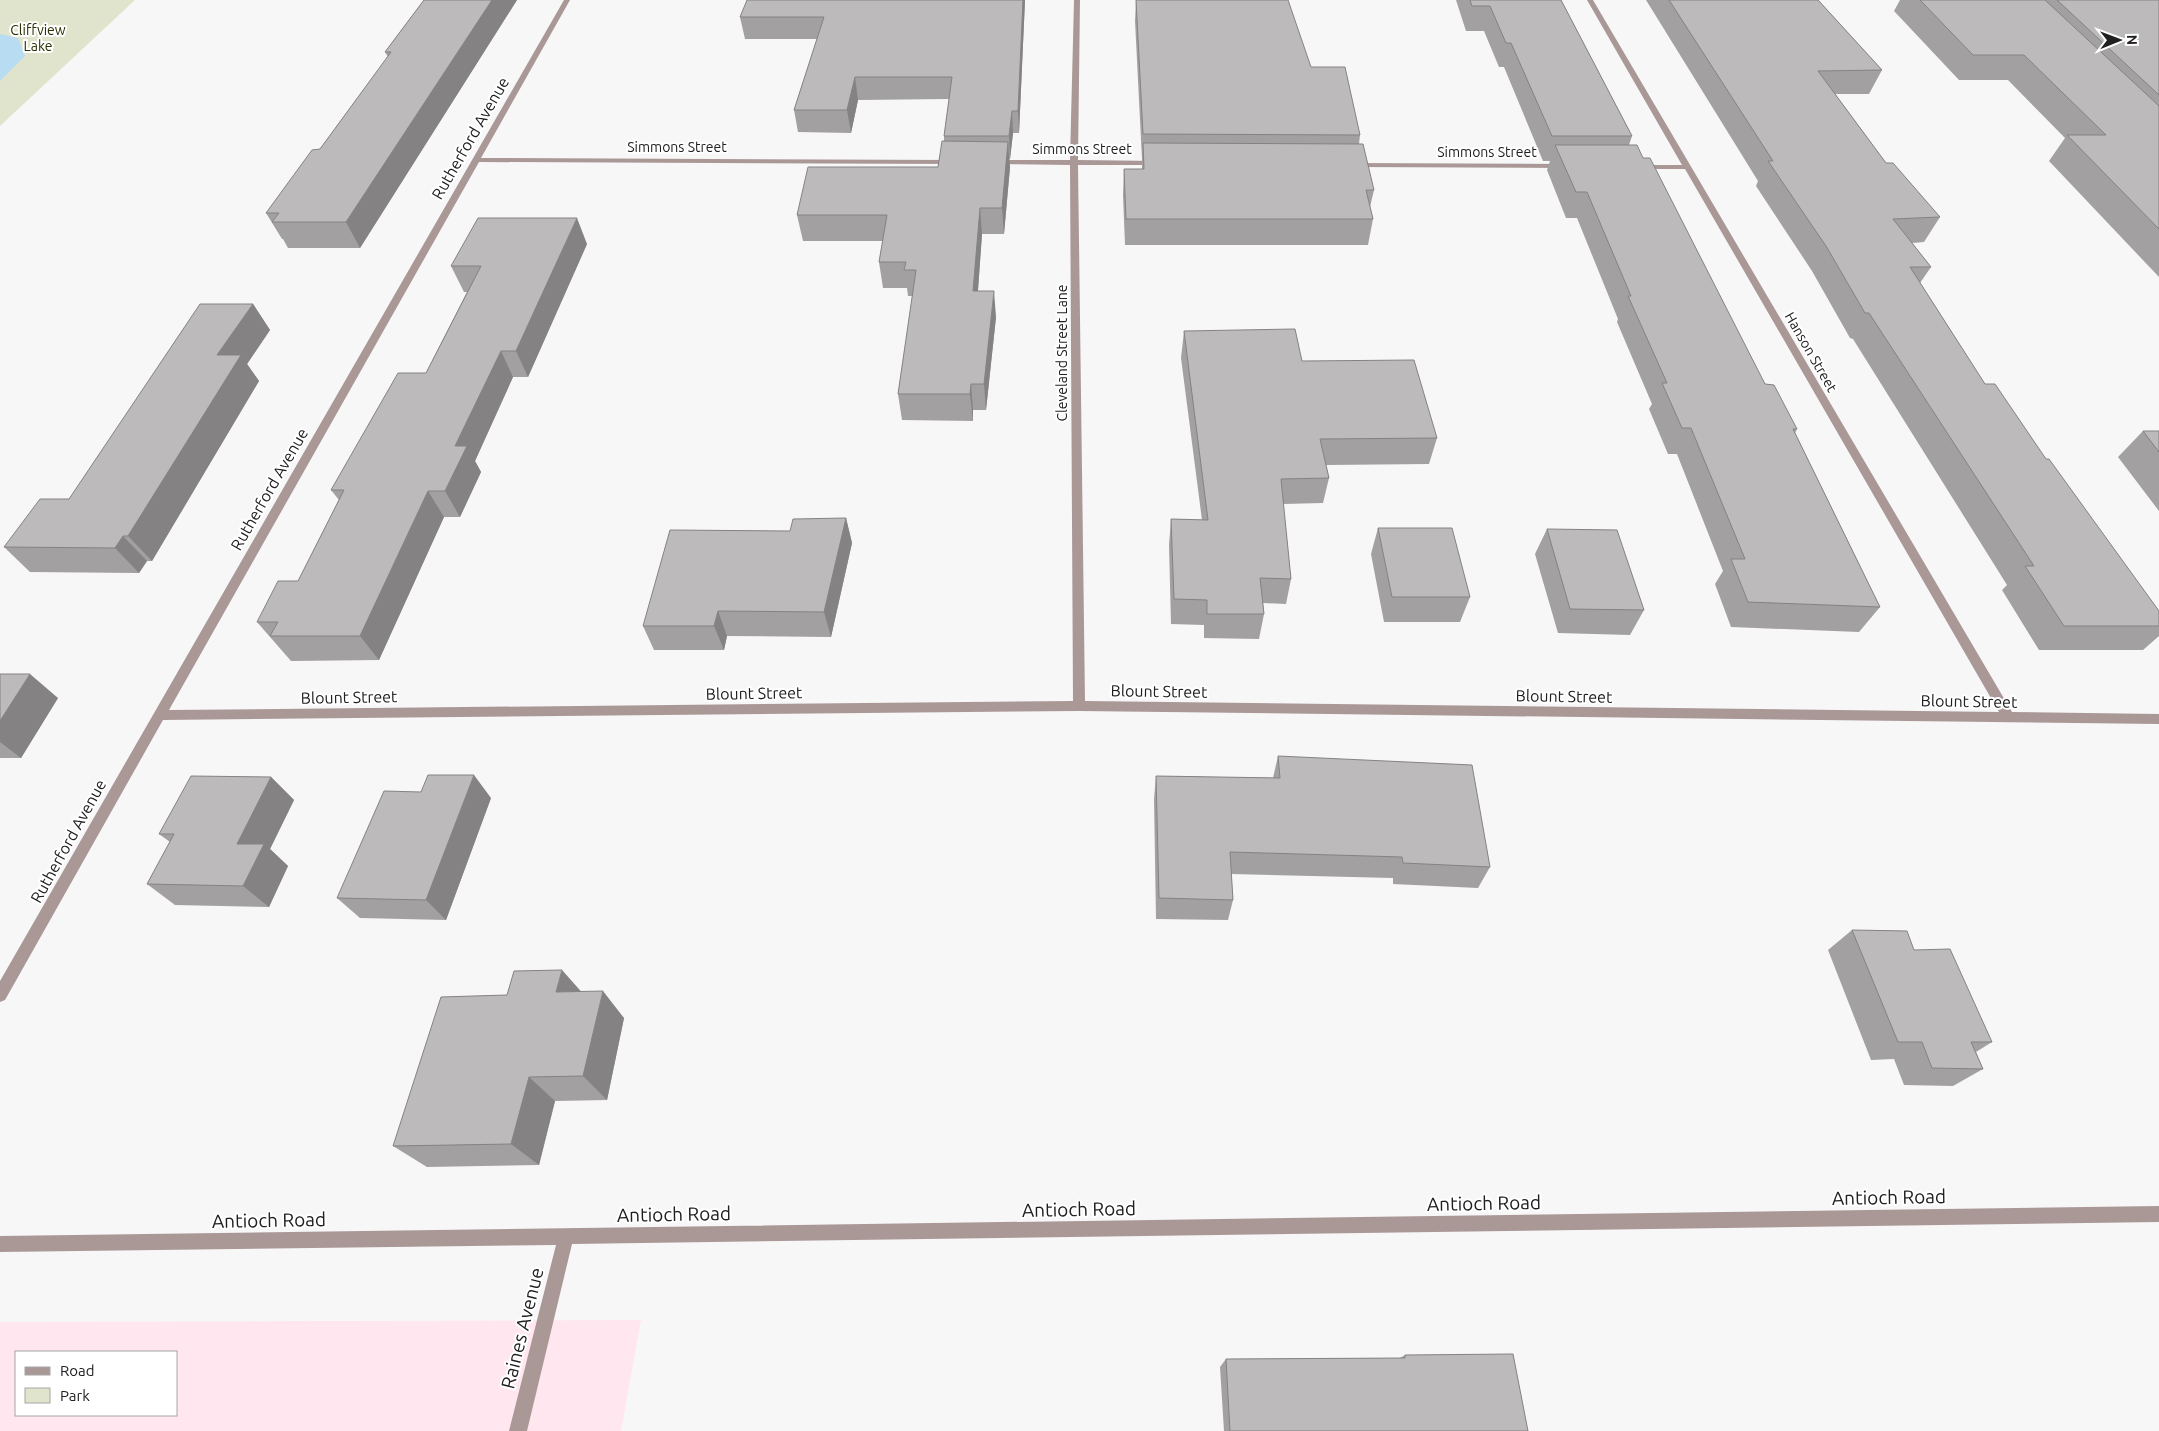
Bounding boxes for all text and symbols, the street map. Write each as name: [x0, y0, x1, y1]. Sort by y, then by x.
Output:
north arrow: [2094, 15, 2144, 65]
park label: Cliffview Lake: [10, 22, 66, 54]
text: N: [2124, 34, 2140, 45]
street label: Rutherford Avenue: [428, 74, 512, 202]
street label: Simmons Street: [627, 139, 727, 155]
street label: Simmons Street: [1032, 141, 1132, 157]
street label: Simmons Street: [1437, 144, 1537, 160]
street label: Cleveland Street Lane: [1054, 284, 1070, 422]
street label: Hanson Street: [1782, 309, 1841, 395]
street label: Rutherford Avenue: [227, 425, 311, 553]
street label: Blount Street: [1111, 681, 1208, 701]
street label: Blount Street: [706, 683, 803, 703]
street label: Blount Street: [1516, 686, 1613, 706]
street label: Blount Street: [301, 687, 398, 707]
street label: Blount Street: [1921, 691, 2018, 711]
street label: Rutherford Avenue: [27, 776, 109, 906]
street label: Antioch Road: [1832, 1185, 1946, 1209]
street label: Antioch Road: [1427, 1191, 1541, 1215]
street label: Antioch Road: [1022, 1197, 1136, 1221]
street label: Antioch Road: [617, 1202, 731, 1226]
street label: Antioch Road: [212, 1208, 326, 1232]
street label: Raines Avenue: [496, 1265, 548, 1391]
legend: [15, 1351, 178, 1416]
text: Road: [60, 1362, 95, 1379]
text: Park: [60, 1387, 90, 1404]

